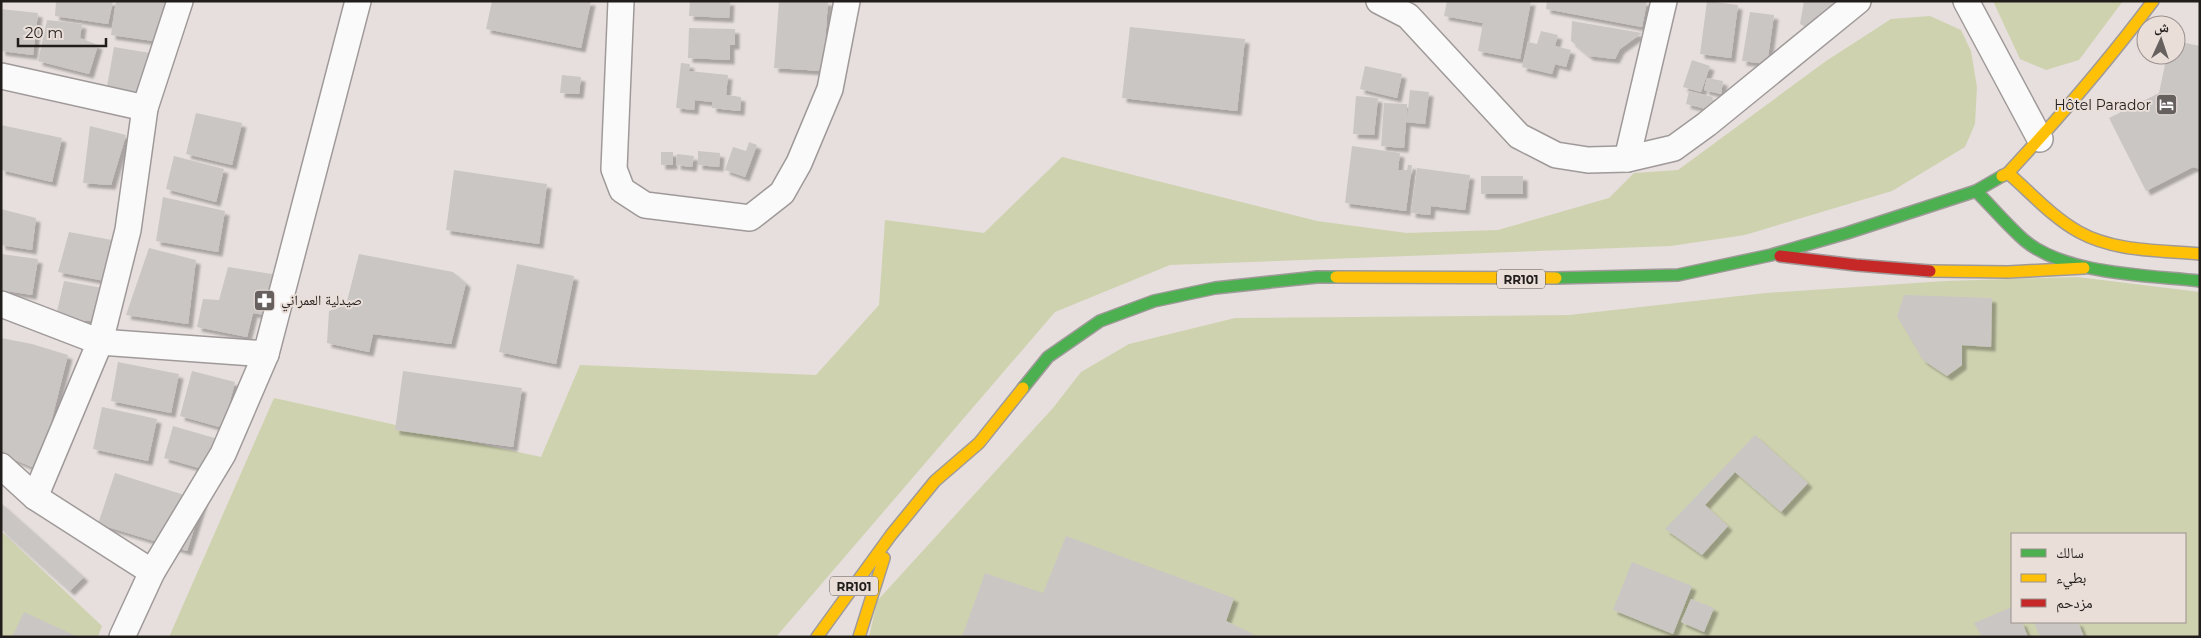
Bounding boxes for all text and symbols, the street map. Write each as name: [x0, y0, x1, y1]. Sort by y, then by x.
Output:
scale bar: [18, 15, 105, 47]
north arrow: [2136, 15, 2186, 65]
text: ش: [2154, 18, 2170, 36]
text: 20 m: [25, 23, 63, 42]
hotel icon: Hôtel Parador: [2155, 93, 2179, 117]
place label: Hôtel Parador: [2054, 96, 2151, 114]
road number: RR101: [1497, 270, 1545, 288]
pharmacy icon: صيدلية العمراني: [253, 288, 277, 312]
place label: صيدلية العمراني: [281, 291, 362, 312]
legend: [2011, 533, 2186, 623]
text: سالك: [2056, 543, 2084, 562]
text: بطيء: [2056, 568, 2086, 590]
road number: RR101: [830, 576, 878, 596]
text: مزدحم: [2056, 593, 2093, 613]

